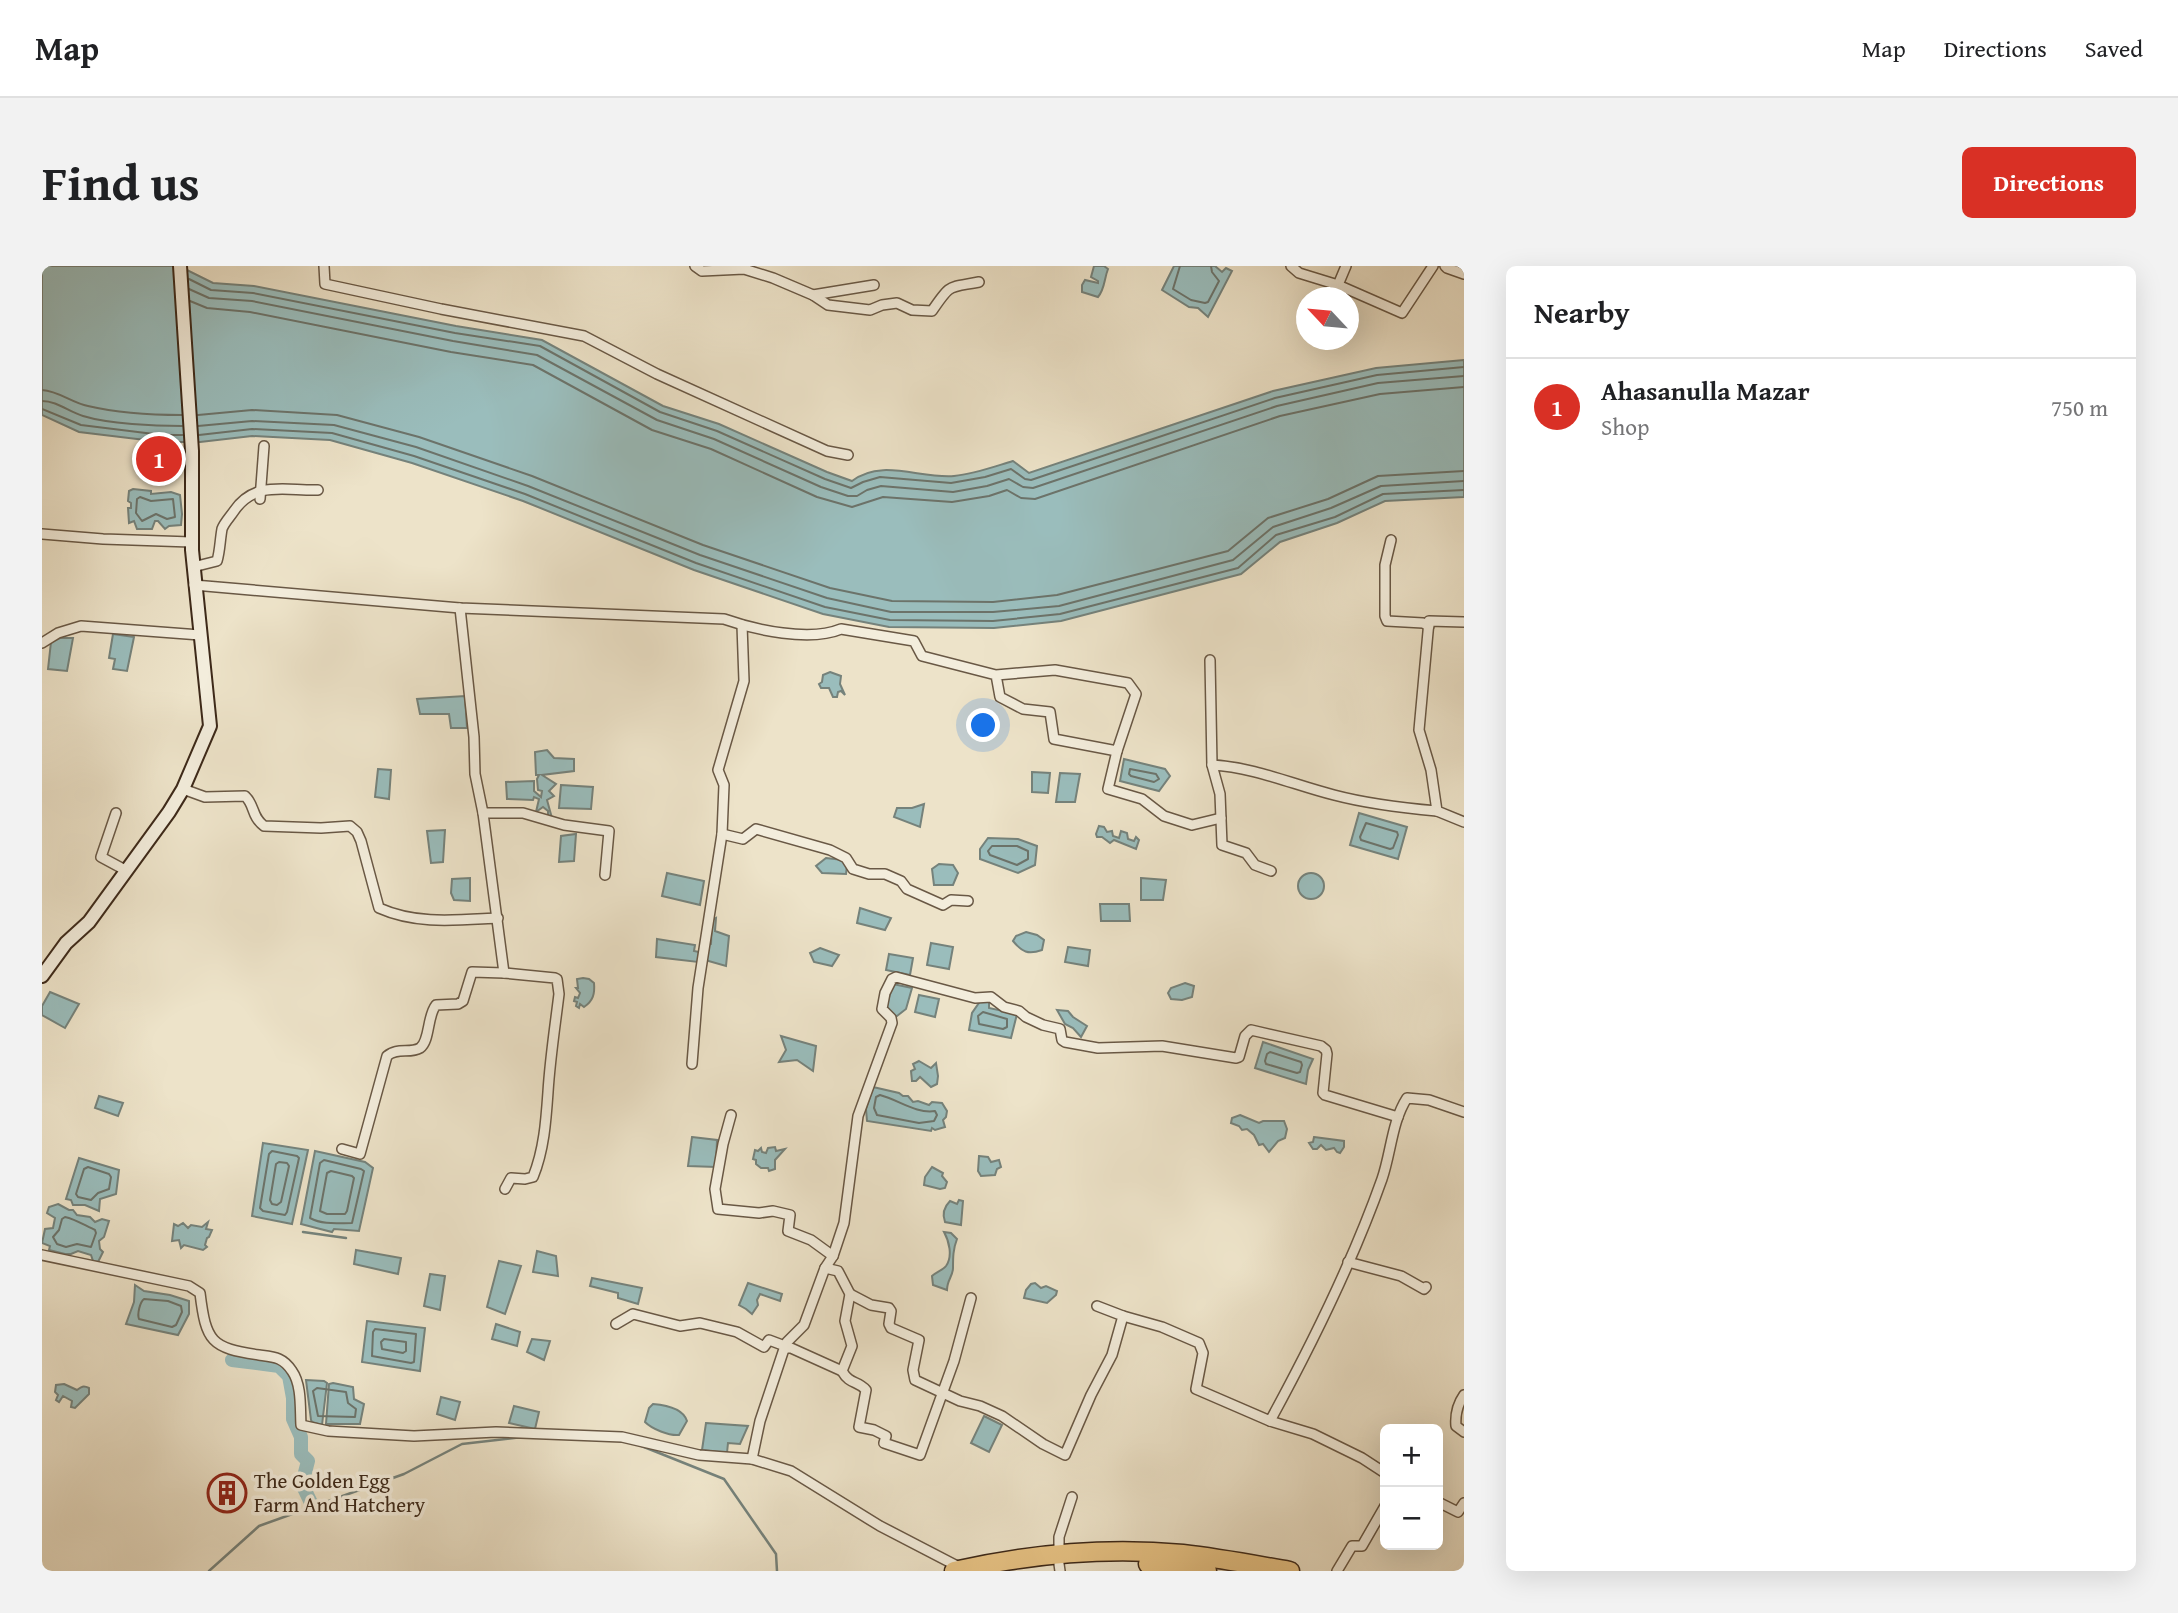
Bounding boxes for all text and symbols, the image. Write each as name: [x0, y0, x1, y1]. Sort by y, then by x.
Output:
text: Map: [35, 24, 99, 72]
text: Map: [1862, 31, 1906, 66]
text: Directions: [1944, 31, 2047, 66]
text: Saved: [2085, 31, 2143, 66]
text: Find us: [42, 146, 200, 218]
button: Directions: [1962, 147, 2136, 218]
north arrow: [1296, 287, 1359, 350]
text: Nearby: [1534, 290, 1630, 334]
text: Ahasanulla Mazar: [1601, 371, 1810, 410]
text: 1: [1551, 391, 1563, 424]
text: 750 m: [2051, 391, 2108, 424]
text: Shop: [1601, 410, 1649, 443]
pin: 1: [136, 433, 182, 485]
your location: [966, 708, 1000, 742]
map controls: [1380, 1424, 1443, 1550]
button: +: [1380, 1424, 1443, 1487]
place label: The Golden Egg Farm And Hatchery: [254, 1465, 426, 1520]
building icon: The Golden Egg Farm And Hatchery: [206, 1472, 248, 1514]
button: −: [1380, 1487, 1443, 1550]

